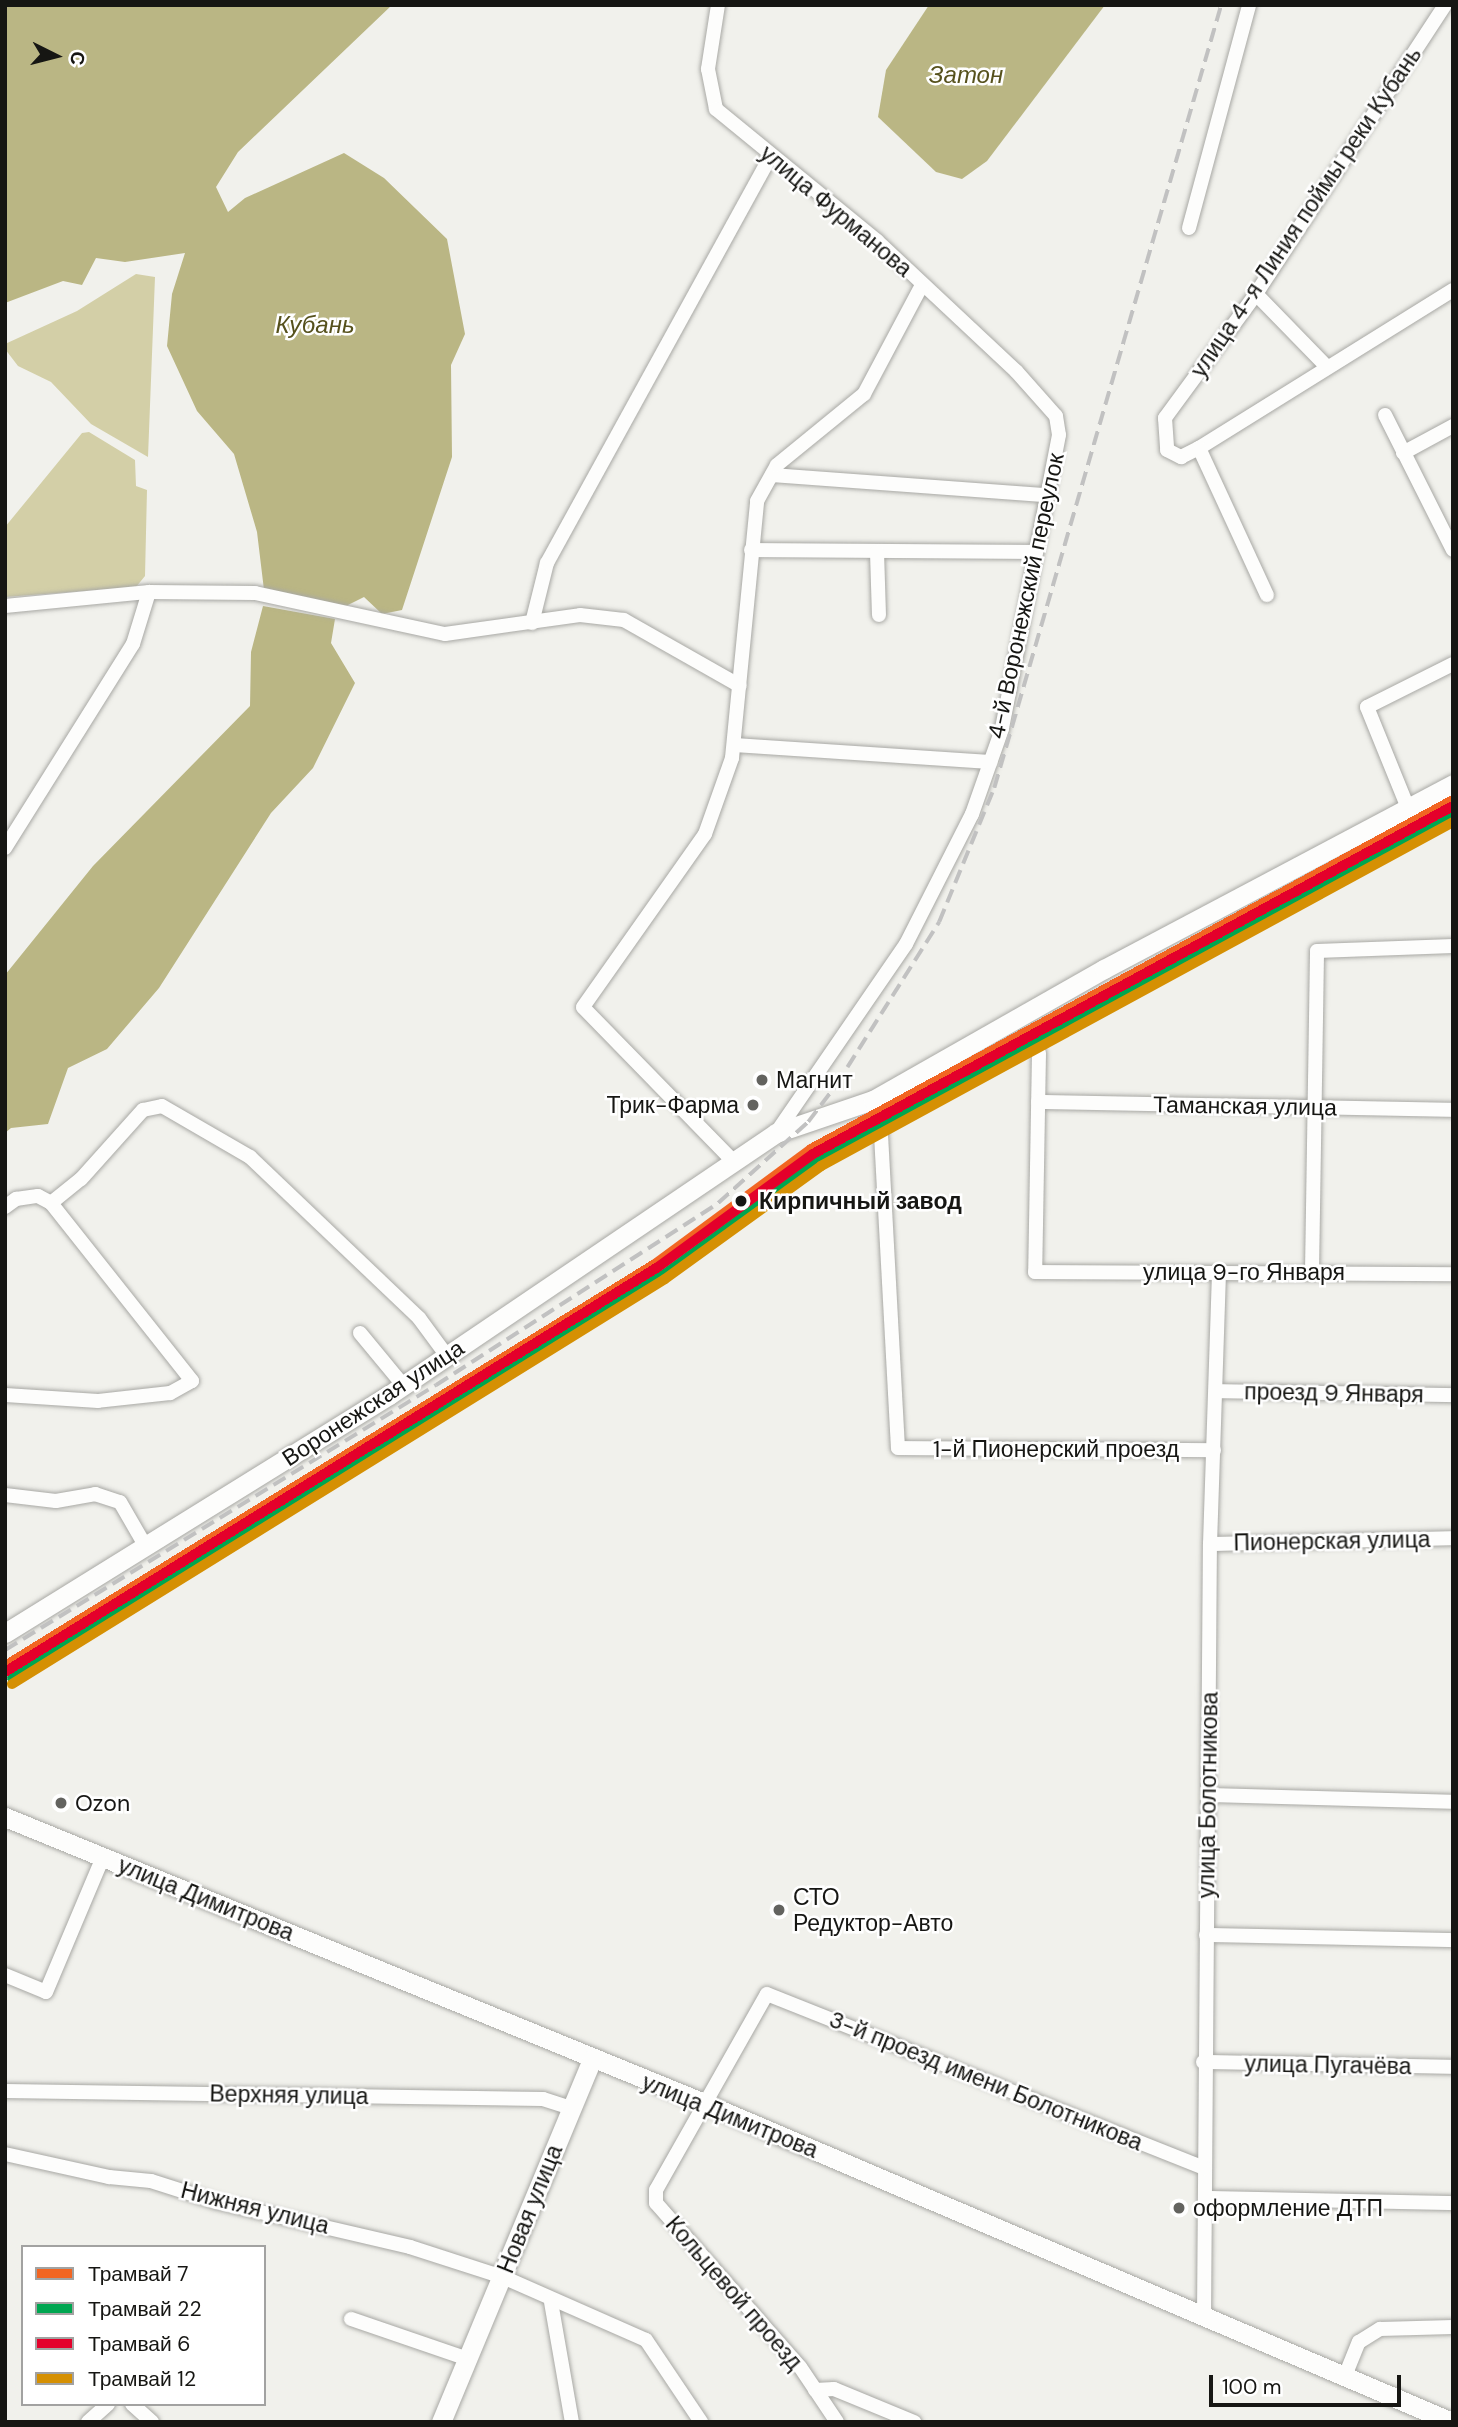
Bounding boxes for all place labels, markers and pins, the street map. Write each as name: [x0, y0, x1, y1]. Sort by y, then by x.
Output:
place label: Магнит: [776, 1066, 853, 1094]
marker: Магнит: [754, 1072, 770, 1088]
place label: Трик-Фарма: [606, 1091, 739, 1119]
marker: Трик-Фарма: [745, 1097, 761, 1113]
place label: Кирпичный завод: [759, 1187, 962, 1215]
marker: Кирпичный завод: [729, 1189, 753, 1213]
place label: Ozon: [75, 1789, 130, 1817]
marker: Ozon: [53, 1795, 69, 1811]
place label: СТО Редуктор-Авто: [793, 1883, 953, 1937]
marker: СТО Редуктор-Авто: [771, 1902, 787, 1918]
place label: оформление ДТП: [1193, 2194, 1383, 2222]
marker: оформление ДТП: [1171, 2200, 1187, 2216]

